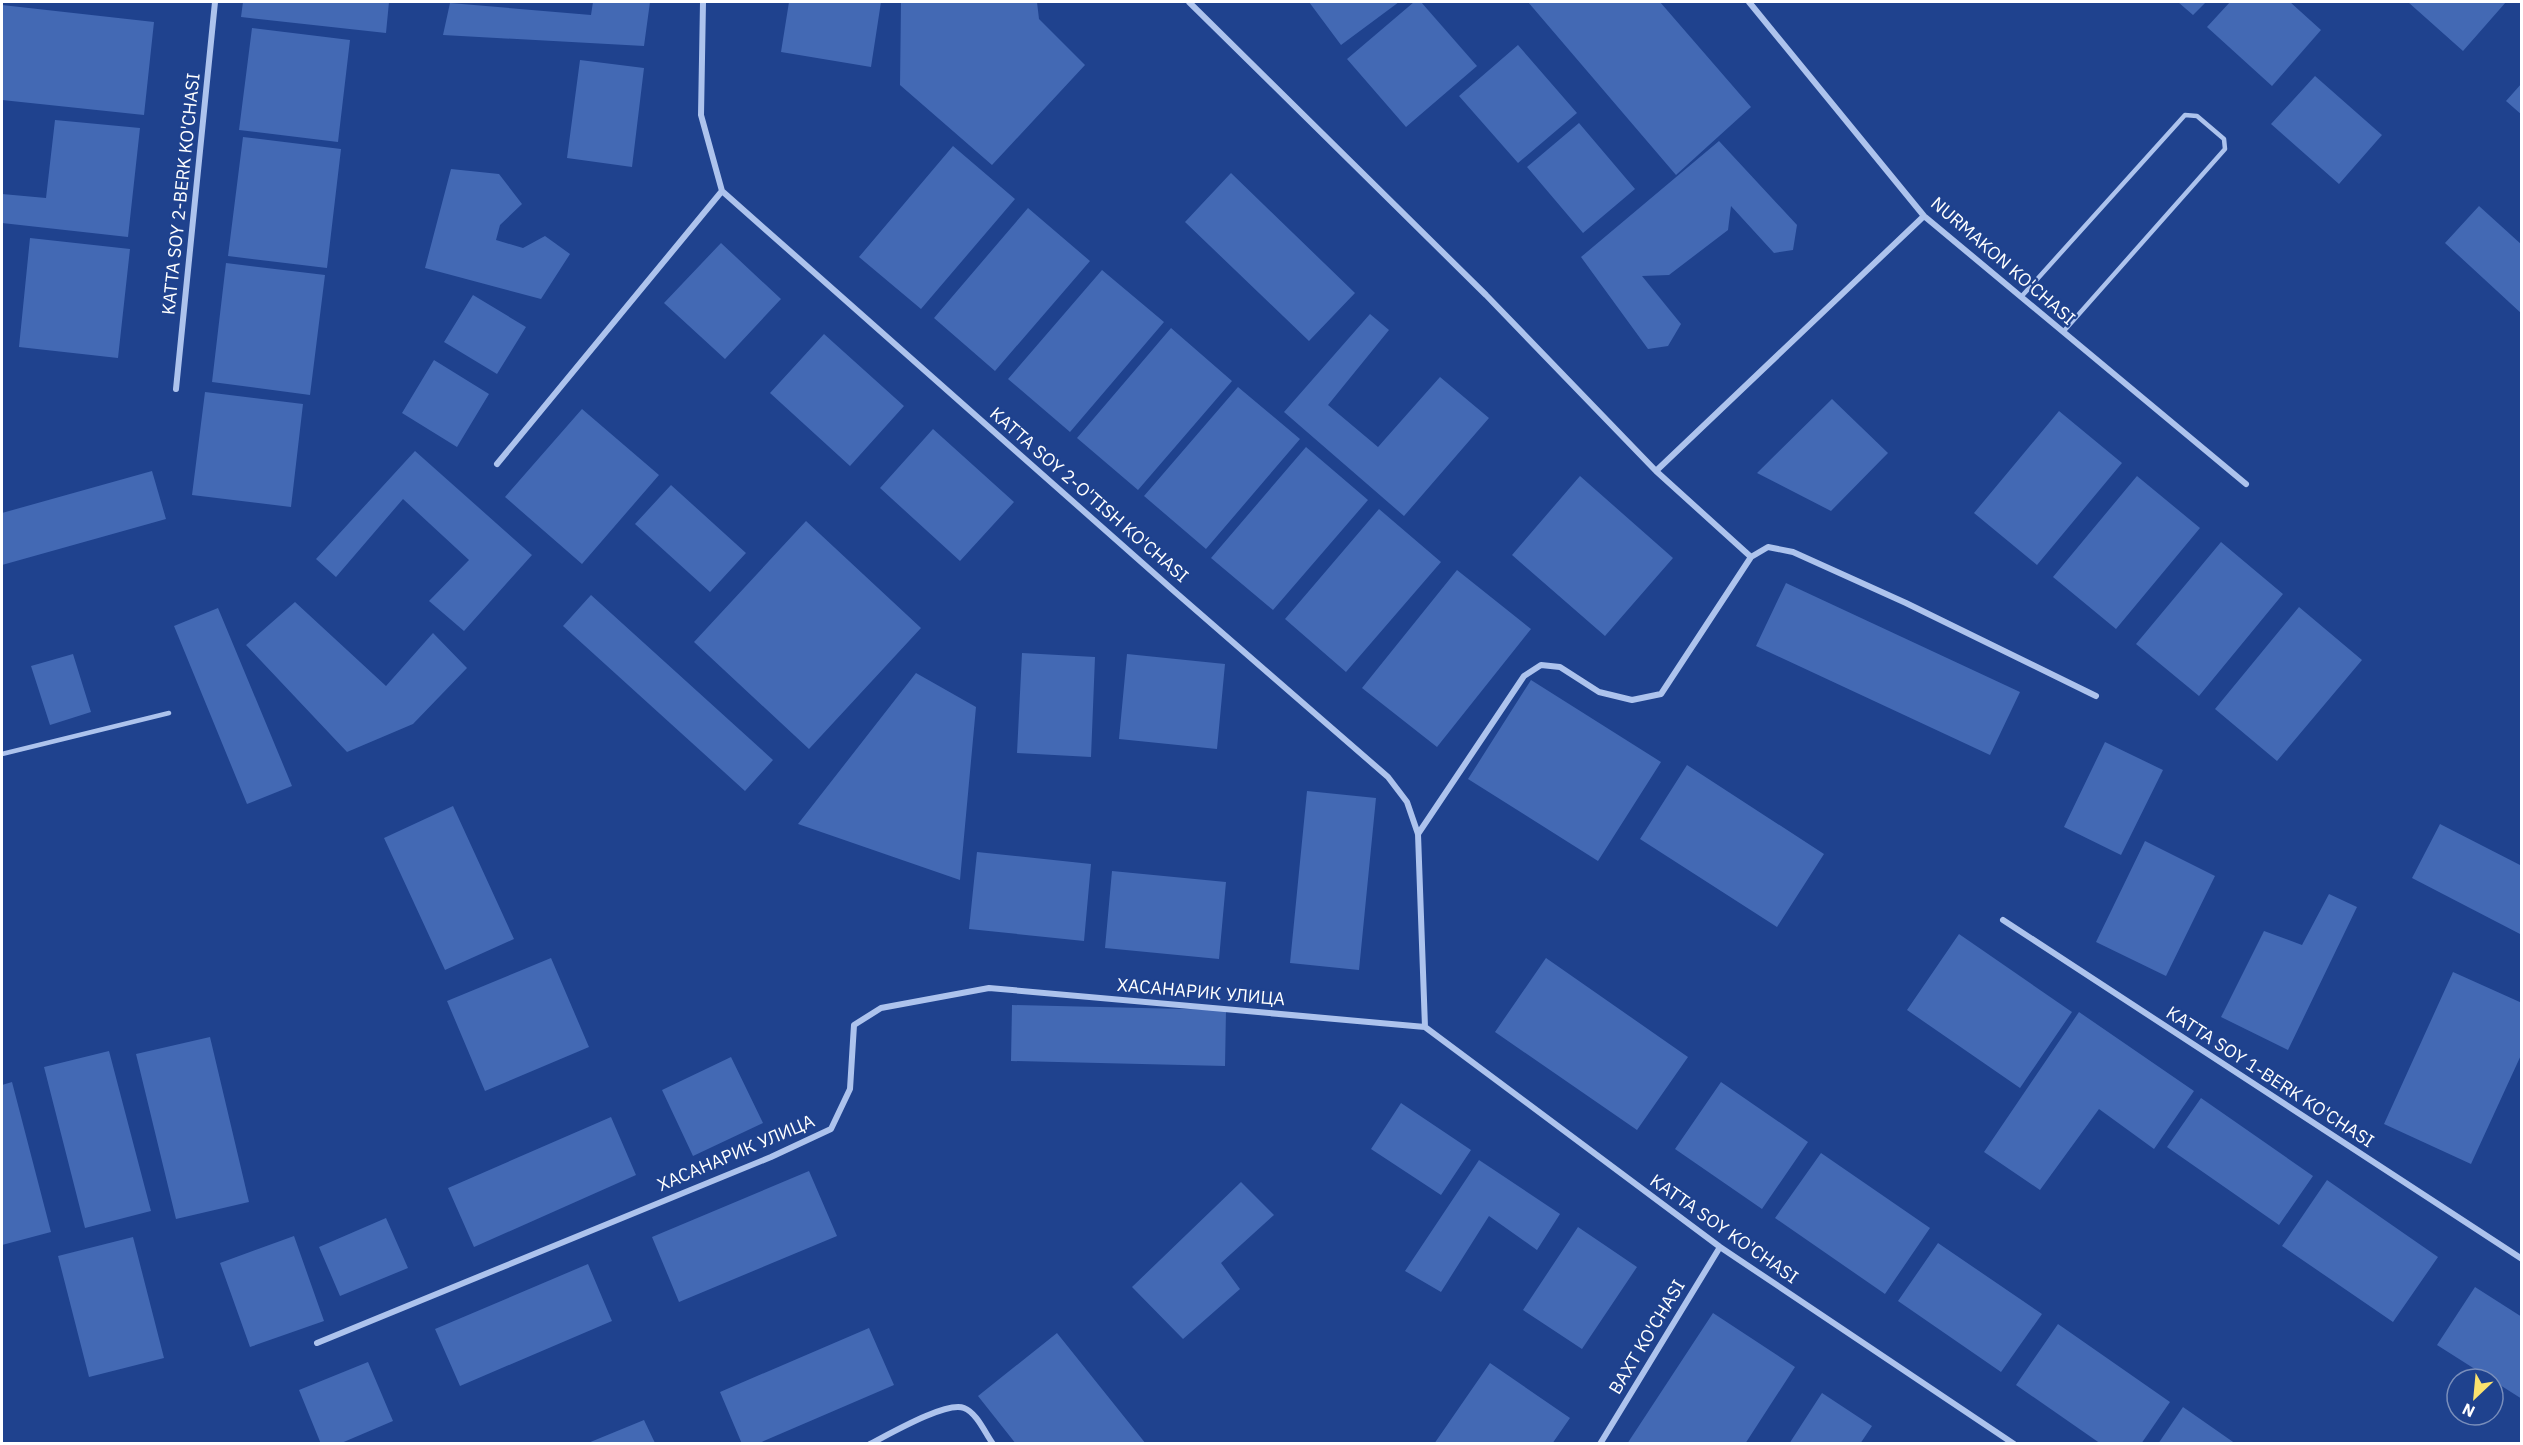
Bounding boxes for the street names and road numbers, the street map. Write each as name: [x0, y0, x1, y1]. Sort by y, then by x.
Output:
street label: KATTA SOY 2-BERK KO'CHASI: [156, 72, 205, 316]
street label: NURMAKON KO'CHASI: [1926, 192, 2080, 330]
street label: KATTA SOY 2-O'TISH KO'CHASI: [985, 402, 1193, 587]
street label: ХАСАНАРИК УЛИЦА: [1116, 973, 1287, 1010]
street label: KATTA SOY 1-BERK KO'CHASI: [2162, 1001, 2379, 1152]
street label: ХАСАНАРИК УЛИЦА: [654, 1109, 818, 1196]
street label: KATTA SOY KO'CHASI: [1646, 1169, 1803, 1288]
street label: BAXT KO'CHASI: [1603, 1275, 1690, 1398]

